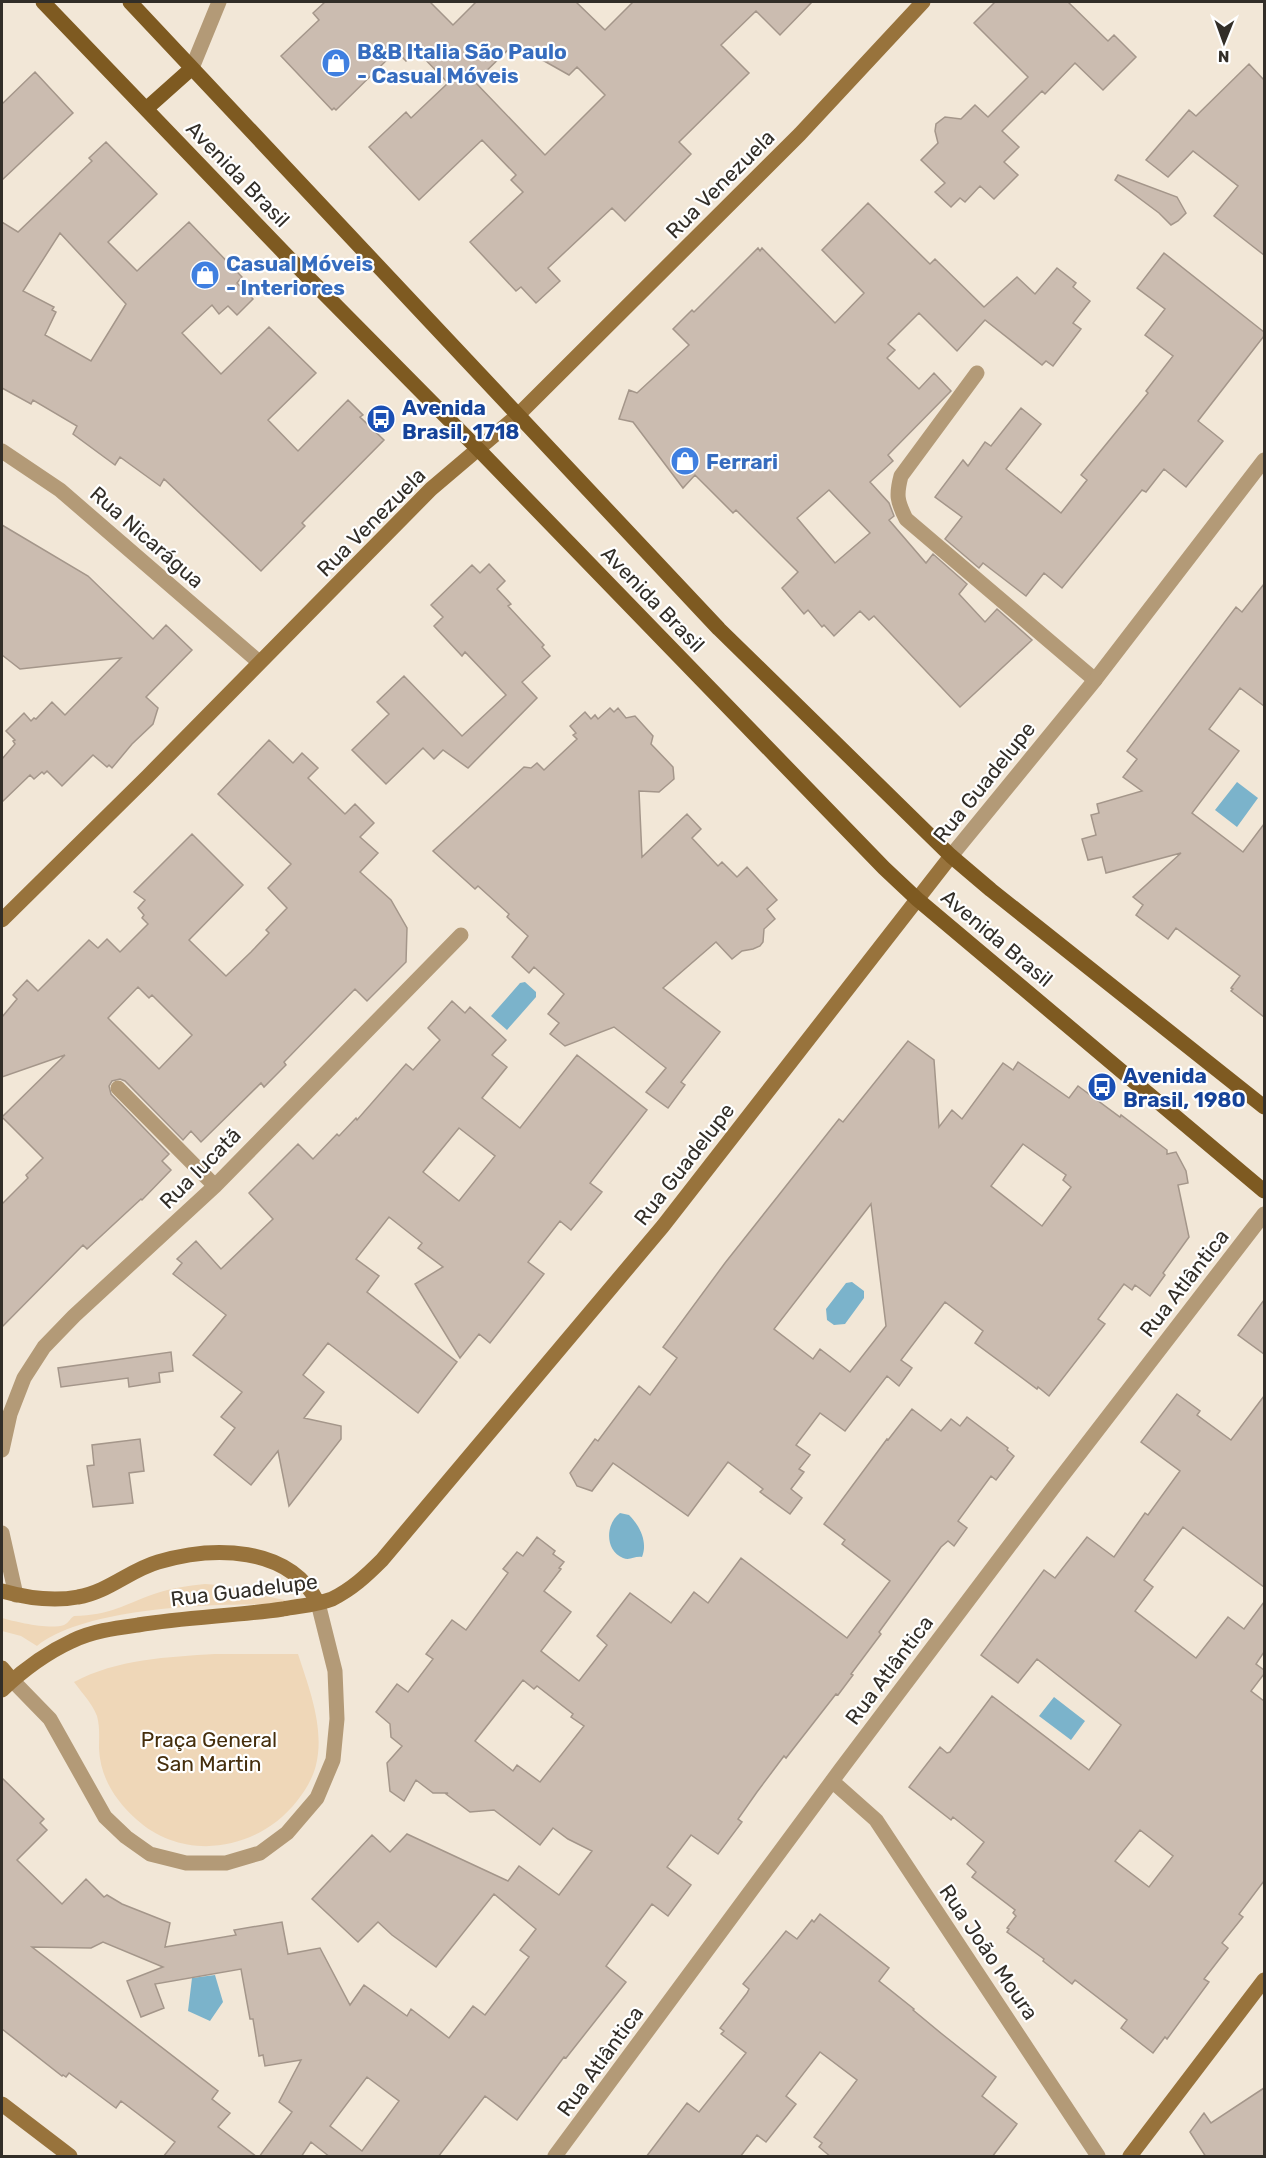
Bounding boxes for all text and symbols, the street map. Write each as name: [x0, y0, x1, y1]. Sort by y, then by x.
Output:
north arrow: [1194, 12, 1254, 72]
place label: B&B Italia São Paulo - Casual Móveis: [357, 39, 567, 88]
shop icon: B&B Italia São Paulo - Casual Móveis: [320, 47, 352, 79]
text: N: [1218, 47, 1230, 66]
street label: Avenida Brasil: [181, 116, 295, 232]
street label: Rua Venezuela: [661, 125, 779, 243]
place label: Casual Móveis - Interiores: [226, 251, 373, 300]
shop icon: Casual Móveis - Interiores: [189, 259, 221, 291]
place label: Avenida Brasil, 1718: [402, 395, 520, 444]
bus stop icon: Avenida Brasil, 1718: [365, 403, 397, 435]
shop icon: Ferrari: [669, 445, 701, 477]
place label: Ferrari: [706, 449, 778, 474]
street label: Rua Venezuela: [312, 463, 430, 581]
street label: Rua Nicarágua: [85, 481, 209, 593]
street label: Avenida Brasil: [596, 541, 710, 657]
street label: Rua Guadelupe: [928, 717, 1040, 847]
street label: Avenida Brasil: [936, 884, 1058, 992]
place label: Avenida Brasil, 1980: [1123, 1063, 1246, 1112]
bus stop icon: Avenida Brasil, 1980: [1086, 1071, 1118, 1103]
street label: Rua Guadelupe: [629, 1098, 739, 1230]
street label: Rua Iucatã: [154, 1122, 246, 1214]
street label: Rua Atlântica: [1134, 1224, 1234, 1342]
street label: Rua Guadelupe: [169, 1569, 319, 1611]
street label: Rua Atlântica: [840, 1611, 938, 1729]
park label: Praça General San Martin: [141, 1727, 277, 1776]
street label: Rua João Moura: [934, 1879, 1044, 2025]
street label: Rua Atlântica: [552, 2001, 648, 2121]

